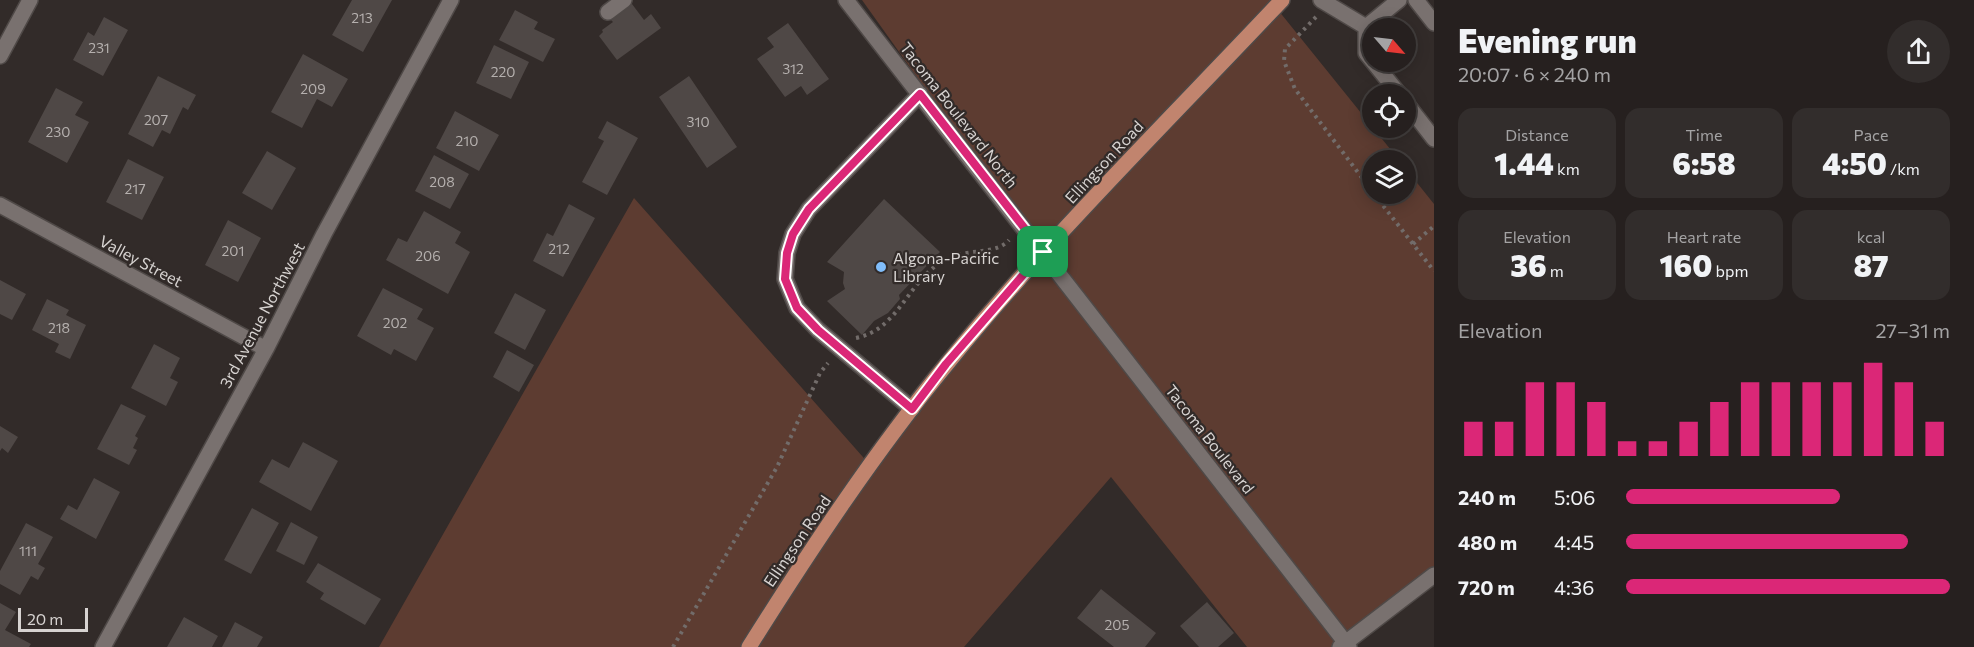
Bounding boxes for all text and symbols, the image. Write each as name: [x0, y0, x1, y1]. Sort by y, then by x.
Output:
house number: 213: [351, 9, 373, 26]
north arrow: [1362, 18, 1416, 72]
map controls: [1362, 18, 1416, 204]
text: Evening run: [1458, 19, 1637, 60]
button: share: [1887, 20, 1950, 83]
street label: Tacoma Boulevard North: [897, 38, 1022, 191]
house number: 231: [88, 39, 110, 56]
house number: 312: [782, 60, 804, 77]
text: 20:07 · 6 × 240 m: [1458, 62, 1611, 86]
house number: 220: [491, 63, 515, 80]
house number: 209: [300, 80, 326, 97]
button: locate: [1362, 84, 1416, 138]
house number: 207: [144, 111, 168, 128]
house number: 310: [686, 113, 710, 130]
street label: Ellingson Road: [1061, 116, 1147, 207]
house number: 230: [46, 123, 70, 140]
text: Distance: [1505, 125, 1569, 144]
text: Time: [1686, 125, 1722, 144]
text: Pace: [1854, 125, 1888, 144]
house number: 210: [456, 132, 478, 149]
text: 1.44: [1494, 144, 1554, 181]
text: 6:58: [1672, 144, 1736, 181]
text: 4:50: [1822, 144, 1887, 181]
button: layers: [1362, 150, 1416, 204]
text: km: [1554, 159, 1580, 178]
text: /km: [1887, 159, 1920, 178]
house number: 208: [429, 173, 455, 190]
house number: 217: [124, 180, 146, 197]
pin: [1017, 226, 1068, 277]
text: Elevation: [1503, 227, 1571, 246]
text: Heart rate: [1667, 227, 1741, 246]
text: kcal: [1857, 227, 1885, 246]
street label: Valley Street: [96, 231, 186, 291]
icon: arrive: [1026, 235, 1059, 268]
street label: 3rd Avenue Northwest: [215, 238, 308, 391]
house number: 212: [548, 240, 570, 257]
house number: 201: [222, 242, 244, 259]
text: 36: [1510, 246, 1547, 283]
text: 160: [1660, 246, 1712, 283]
text: 87: [1853, 246, 1889, 283]
house number: 206: [415, 247, 441, 264]
place label: Algona-Pacific Library: [893, 248, 999, 285]
marker: Algona-Pacific Library: [874, 260, 888, 274]
text: m: [1547, 261, 1564, 280]
text: bpm: [1712, 261, 1748, 280]
house number: 202: [383, 314, 408, 331]
text: Elevation: [1458, 318, 1543, 342]
text: 27–31 m: [1875, 318, 1950, 342]
house number: 218: [48, 319, 70, 336]
street label: Tacoma Boulevard: [1162, 380, 1259, 497]
text: 240 m: [1458, 485, 1516, 509]
text: 5:06: [1554, 485, 1595, 509]
street label: Ellingson Road: [759, 491, 834, 590]
text: 480 m: [1458, 530, 1517, 554]
text: 4:45: [1554, 530, 1594, 554]
house number: 111: [19, 542, 37, 559]
text: 720 m: [1458, 575, 1515, 599]
text: 4:36: [1554, 575, 1594, 599]
scale bar: [18, 605, 88, 632]
text: 20 m: [27, 609, 63, 628]
house number: 205: [1105, 616, 1129, 633]

